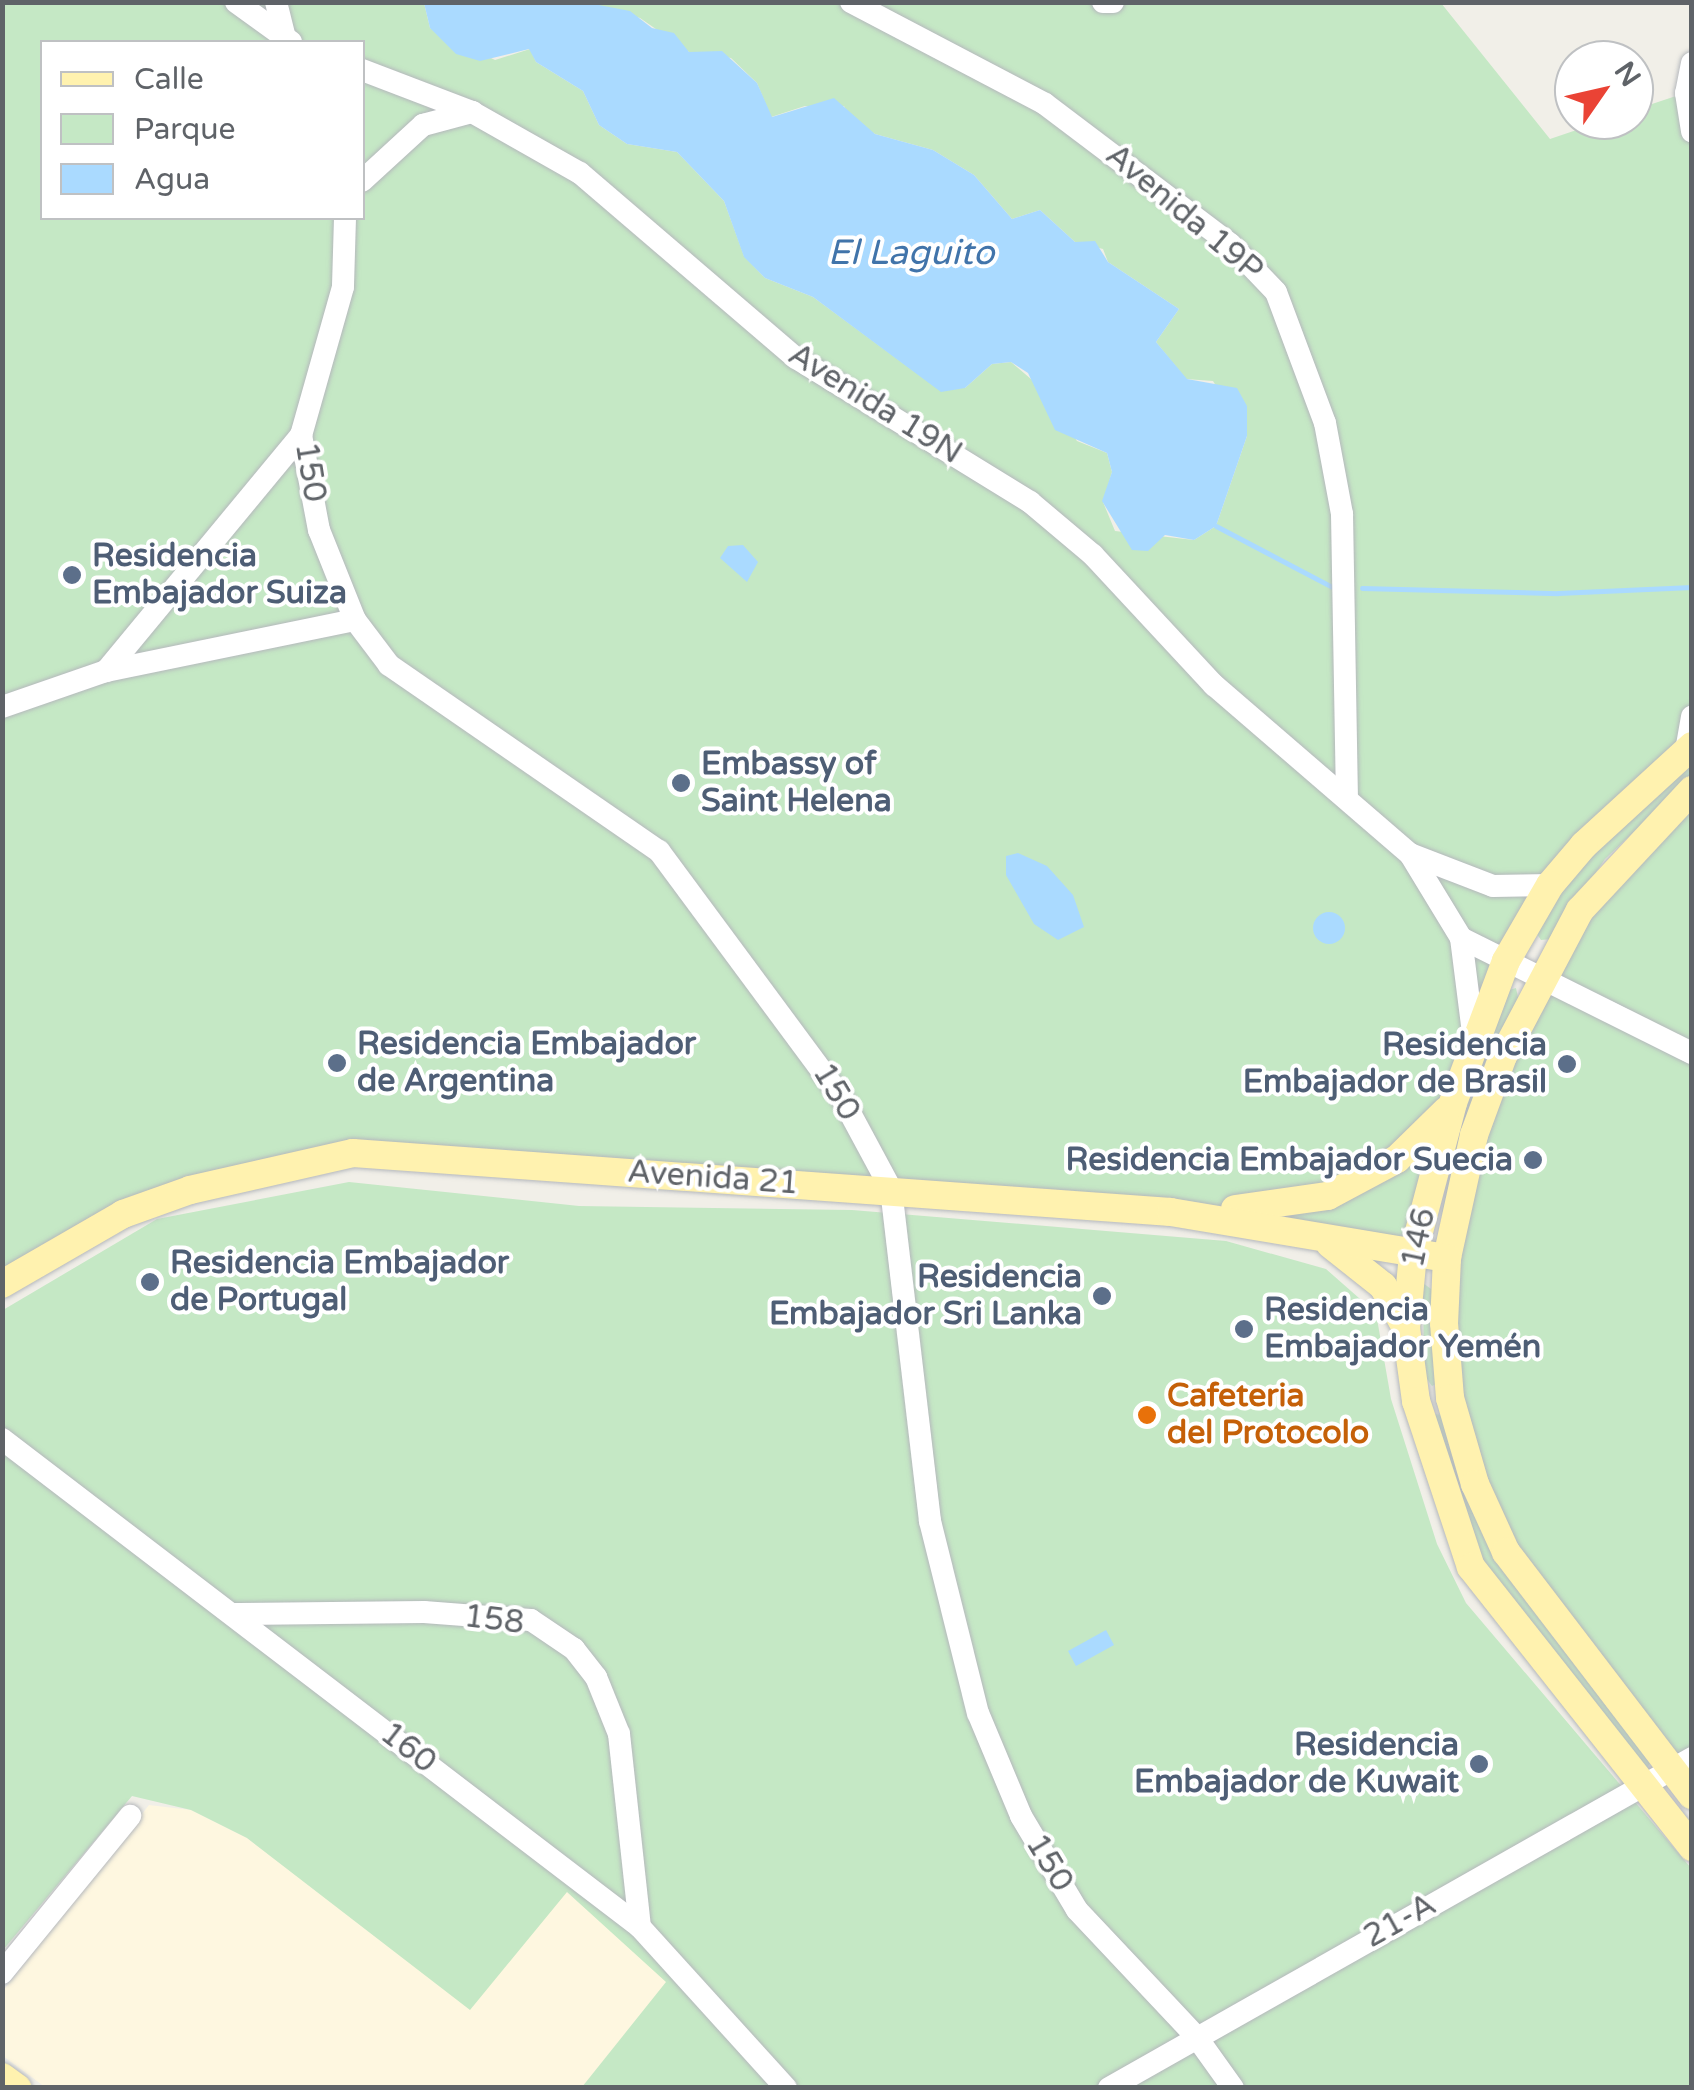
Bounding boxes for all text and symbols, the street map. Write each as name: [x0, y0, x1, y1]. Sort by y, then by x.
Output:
legend: [40, 40, 365, 220]
north arrow: [1554, 40, 1654, 140]
text: N: [1607, 56, 1648, 93]
text: Calle: [134, 61, 204, 98]
text: Parque: [134, 111, 235, 148]
street label: Avenida 19P: [1098, 136, 1270, 290]
text: Agua: [134, 161, 210, 198]
water label: El Laguito: [828, 232, 994, 274]
street label: Avenida 19N: [781, 335, 969, 473]
street label: 150: [286, 439, 334, 505]
place label: Residencia Embajador Suiza: [92, 538, 347, 613]
marker: Residencia Embajador Suiza: [61, 564, 83, 586]
place label: Embassy of Saint Helena: [701, 746, 892, 821]
marker: Embassy of Saint Helena: [670, 772, 692, 794]
place label: Residencia Embajador de Argentina: [357, 1026, 696, 1101]
place label: Residencia Embajador de Brasil: [1243, 1027, 1547, 1102]
marker: Residencia Embajador de Argentina: [326, 1052, 348, 1074]
marker: Residencia Embajador de Brasil: [1556, 1053, 1578, 1075]
street label: 150: [804, 1056, 868, 1128]
place label: Residencia Embajador Suecia: [1066, 1141, 1513, 1179]
marker: Residencia Embajador Suecia: [1522, 1149, 1544, 1171]
street label: Avenida 21: [626, 1153, 800, 1203]
street label: 146: [1394, 1205, 1444, 1271]
place label: Residencia Embajador de Portugal: [170, 1245, 509, 1320]
place label: Residencia Embajador Sri Lanka: [769, 1259, 1082, 1334]
marker: Residencia Embajador de Portugal: [139, 1271, 161, 1293]
marker: Residencia Embajador Sri Lanka: [1091, 1285, 1113, 1307]
place label: Residencia Embajador Yemén: [1264, 1292, 1541, 1367]
marker: Residencia Embajador Yemén: [1233, 1318, 1255, 1340]
place label: Cafeteria del Protocolo: [1167, 1378, 1369, 1453]
marker: Cafeteria del Protocolo: [1136, 1404, 1158, 1426]
street label: 158: [462, 1597, 526, 1643]
street label: 160: [372, 1714, 444, 1782]
place label: Residencia Embajador de Kuwait: [1134, 1727, 1459, 1802]
marker: Residencia Embajador de Kuwait: [1468, 1753, 1490, 1775]
street label: 150: [1017, 1827, 1081, 1899]
street label: 21-A: [1357, 1886, 1443, 1956]

